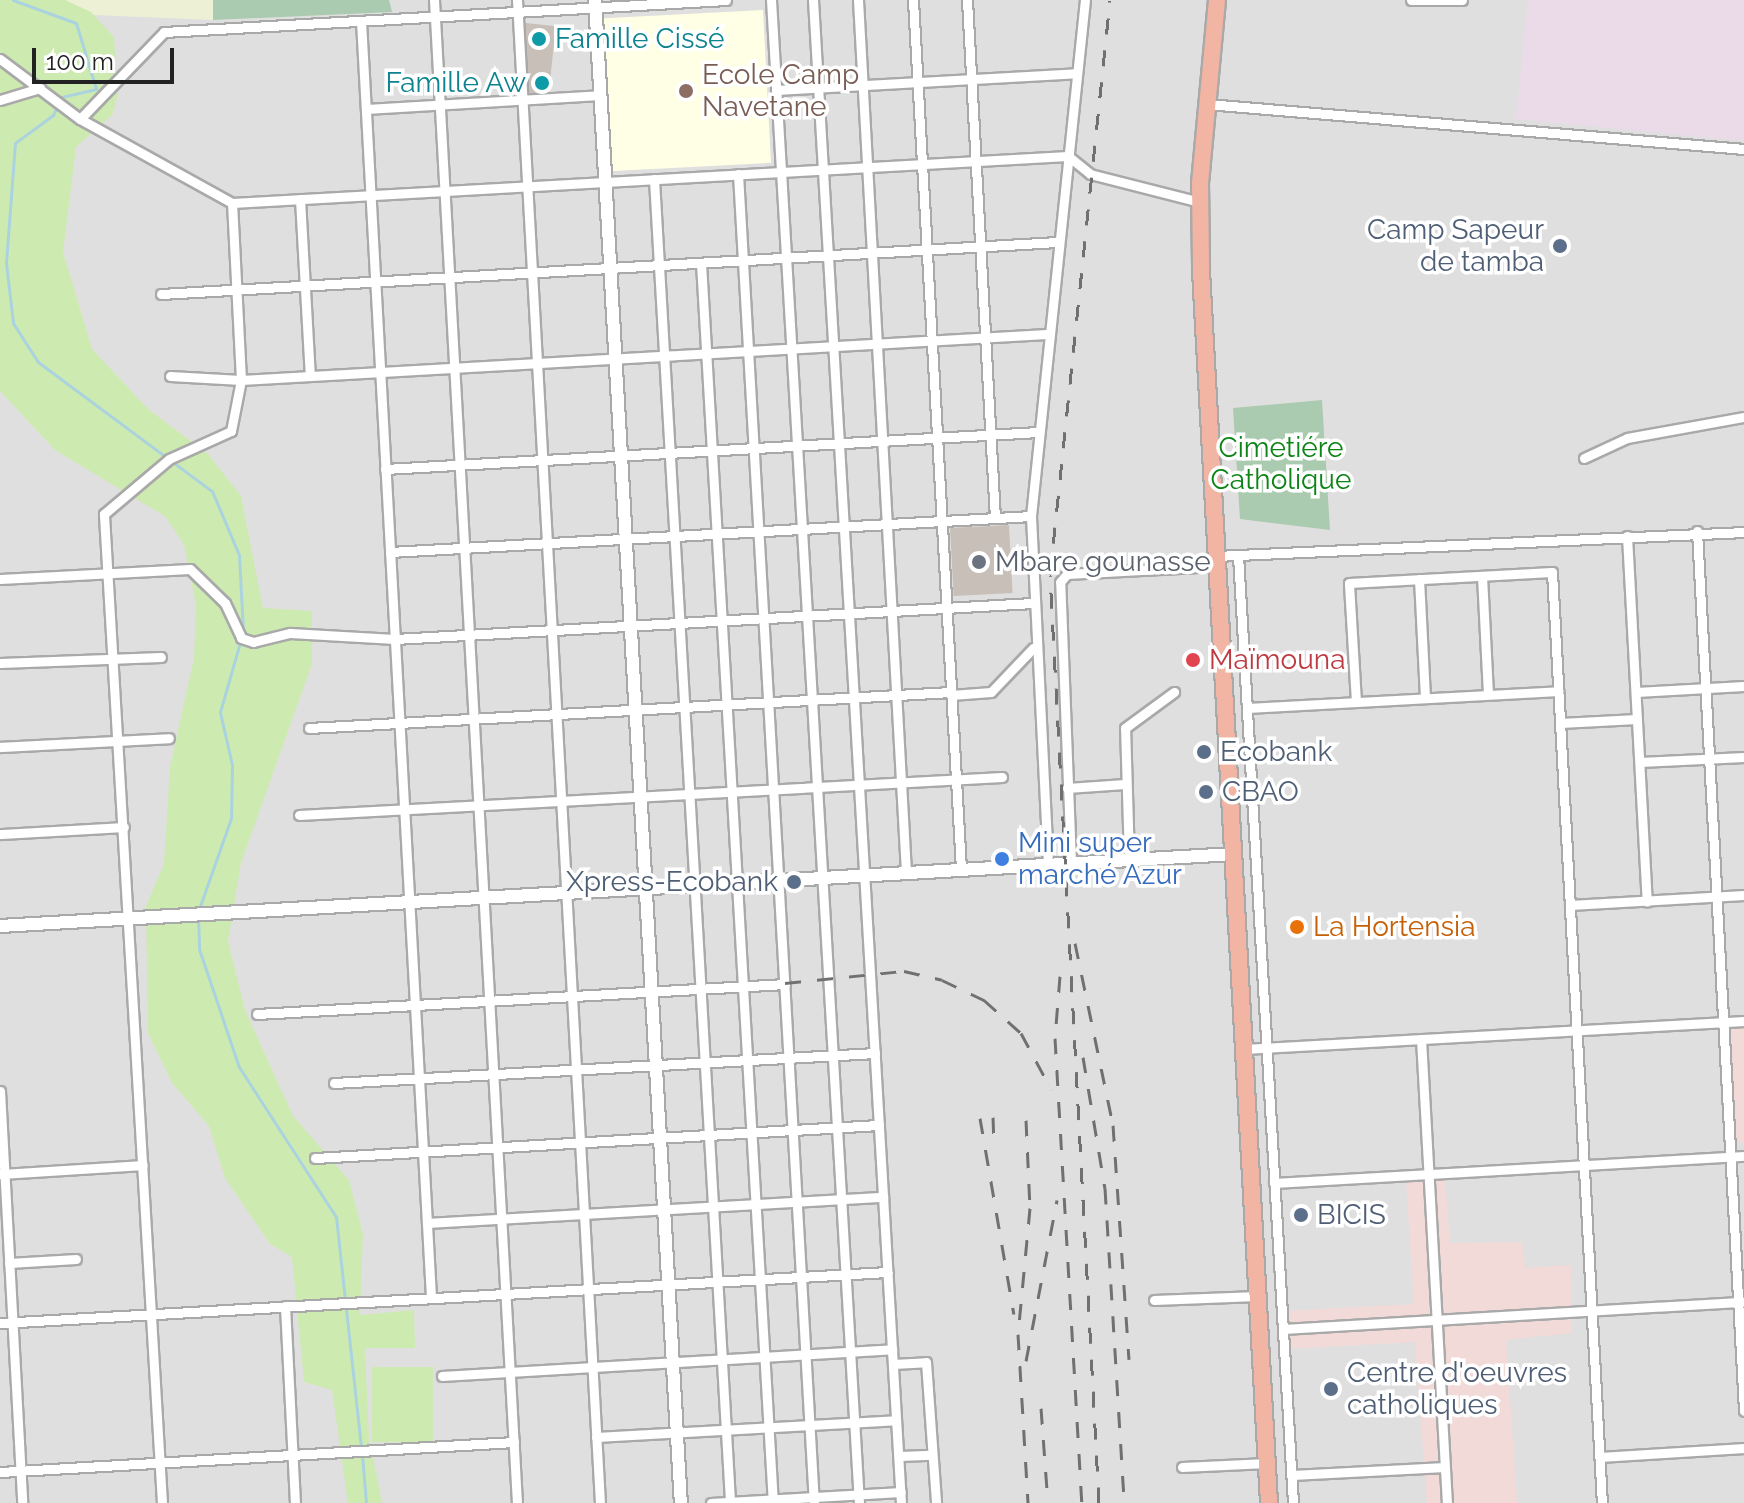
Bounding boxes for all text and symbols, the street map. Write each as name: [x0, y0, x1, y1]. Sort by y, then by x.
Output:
place label: Famille Cissé: [555, 22, 724, 56]
marker: Famille Cissé: [530, 30, 548, 48]
scale bar: [36, 32, 178, 82]
text: 100 m: [46, 47, 114, 76]
place label: Ecole Camp Navetane: [702, 58, 859, 124]
place label: Famille Aw: [385, 66, 526, 100]
marker: Famille Aw: [533, 74, 551, 92]
marker: Ecole Camp Navetane: [677, 82, 695, 100]
place label: Camp Sapeur de tamba: [1367, 213, 1544, 279]
marker: Camp Sapeur de tamba: [1551, 237, 1569, 255]
park label: Cimetiére Catholique: [1211, 431, 1351, 497]
place label: Mbare gounasse: [995, 545, 1211, 579]
marker: Mbare gounasse: [970, 553, 988, 571]
place label: Maïmouna: [1209, 643, 1345, 677]
marker: Maïmouna: [1184, 651, 1202, 669]
place label: Ecobank: [1220, 735, 1332, 769]
marker: Ecobank: [1195, 743, 1213, 761]
place label: CBAO: [1222, 775, 1299, 809]
marker: CBAO: [1197, 783, 1215, 801]
place label: Mini super marché Azur: [1018, 826, 1183, 892]
marker: Mini super marché Azur: [993, 850, 1011, 868]
place label: Xpress-Ecobank: [566, 865, 778, 899]
marker: Xpress-Ecobank: [785, 873, 803, 891]
place label: La Hortensia: [1313, 910, 1475, 944]
marker: La Hortensia: [1288, 918, 1306, 936]
place label: BICIS: [1317, 1198, 1386, 1232]
marker: BICIS: [1292, 1206, 1310, 1224]
place label: Centre d'oeuvres catholiques: [1347, 1356, 1567, 1422]
marker: Centre d'oeuvres catholiques: [1322, 1380, 1340, 1398]

